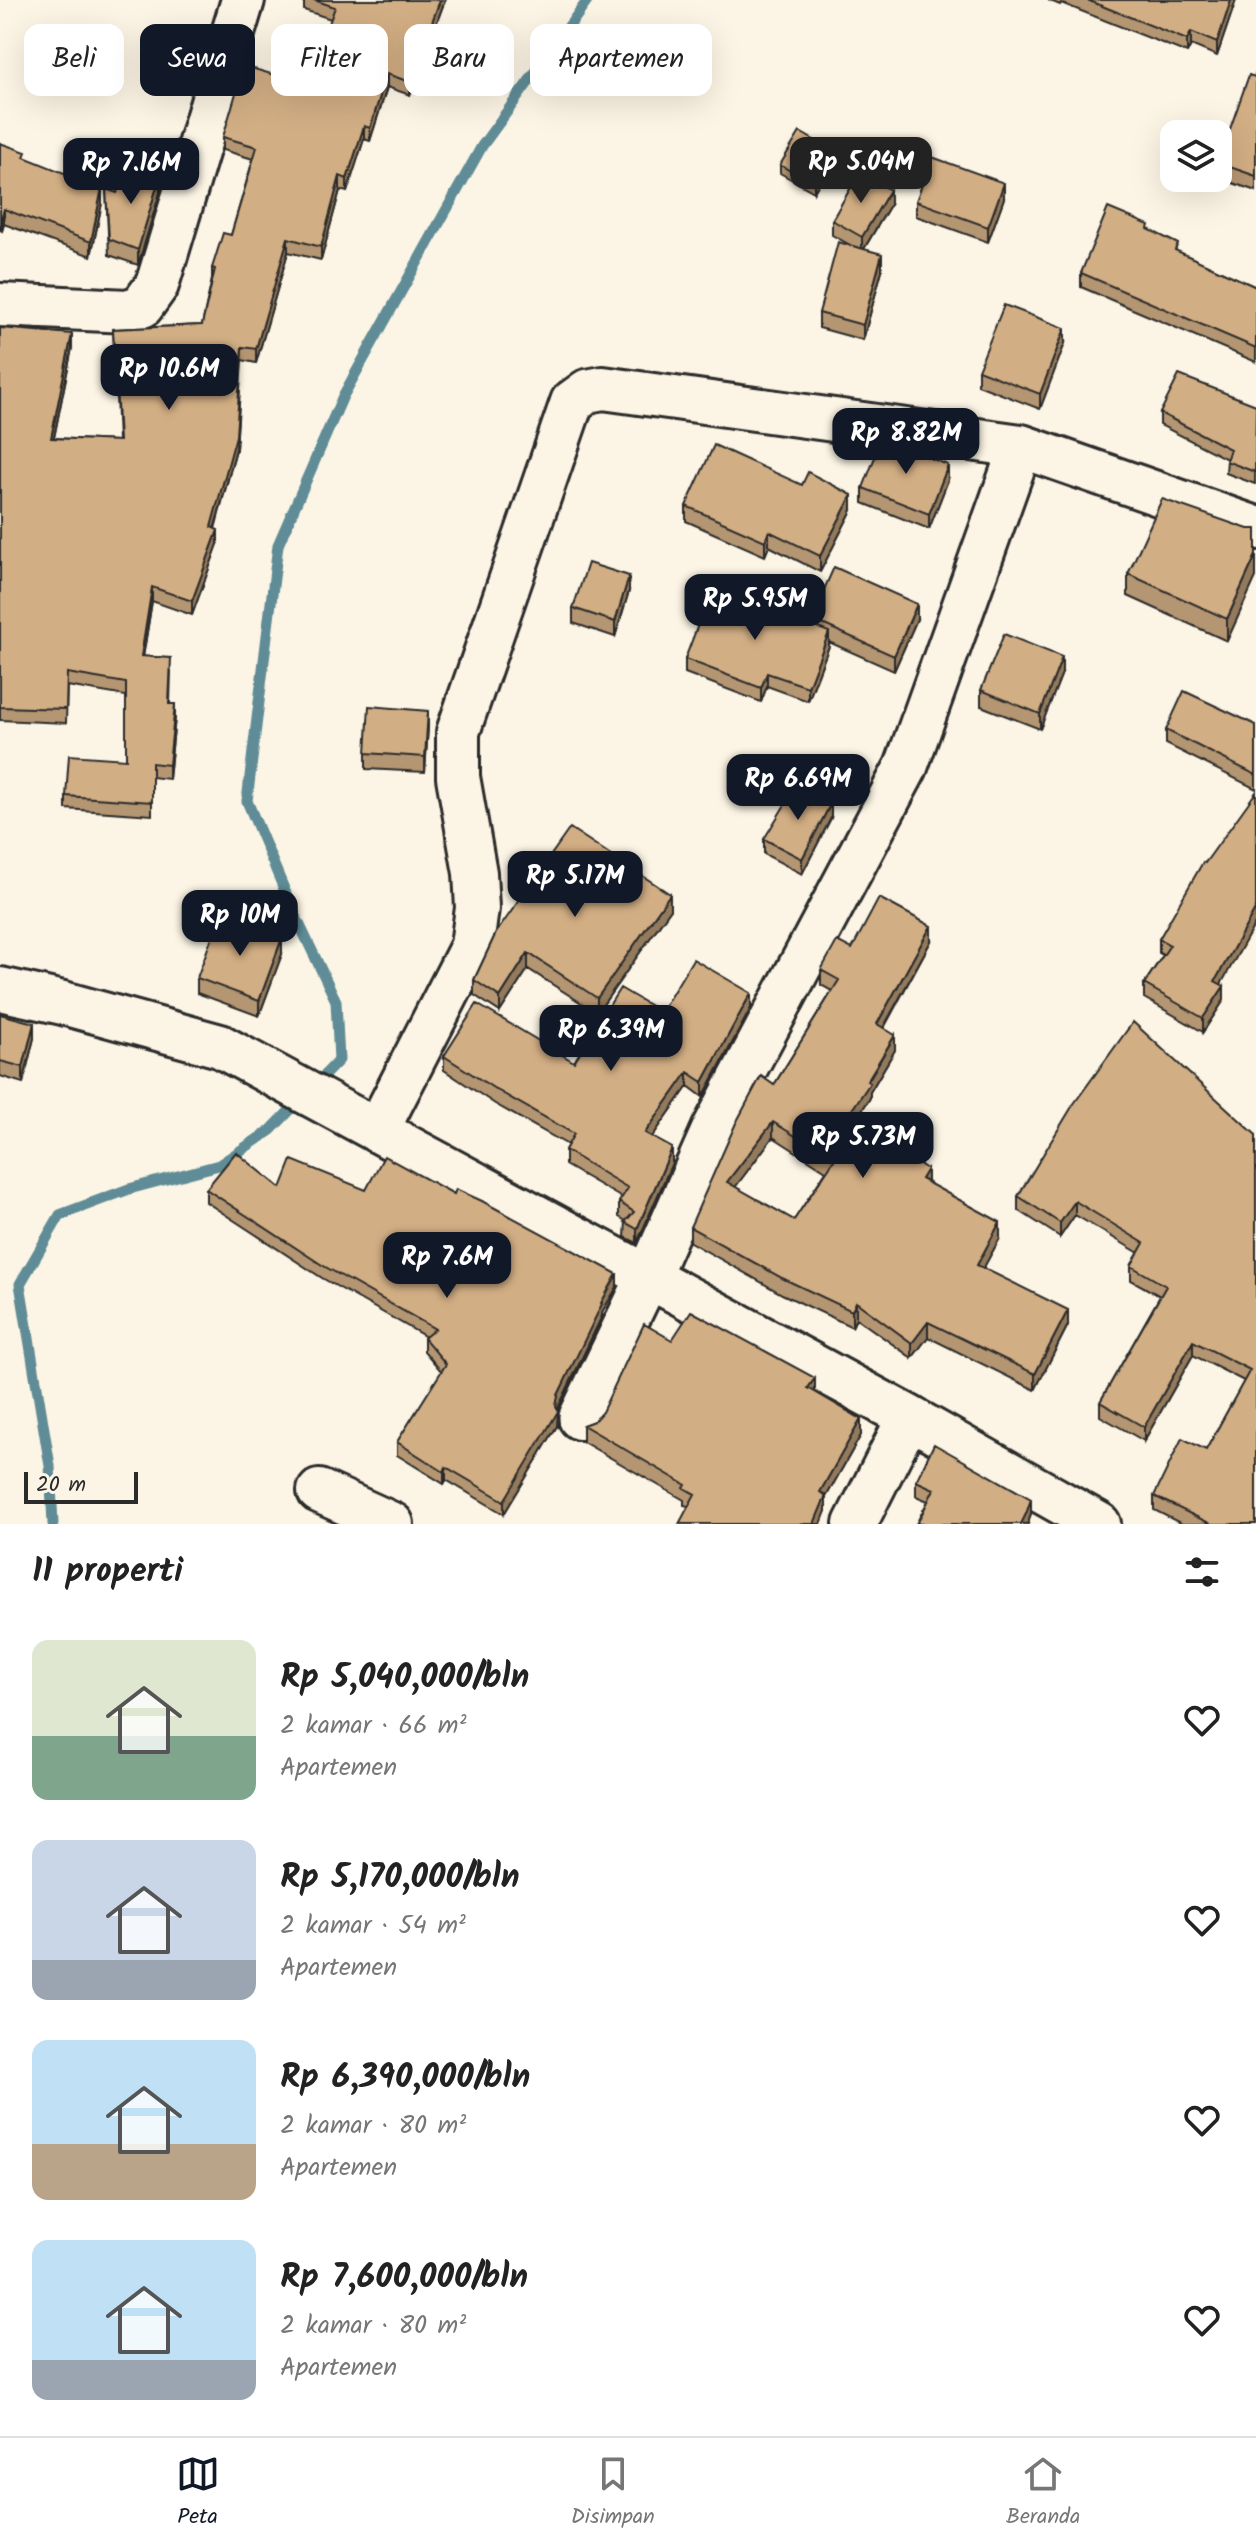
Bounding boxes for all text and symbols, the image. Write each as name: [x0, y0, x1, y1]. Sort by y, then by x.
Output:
chip: Beli: [24, 24, 124, 96]
chip: Sewa: [140, 24, 255, 96]
chip: Filter: [271, 24, 388, 96]
chip: Baru: [404, 24, 514, 96]
chip: Apartemen: [530, 24, 712, 96]
map controls: [1160, 120, 1232, 192]
button: layers: [1160, 120, 1232, 192]
pin: Rp 5.04M: [778, 137, 944, 205]
pin: Rp 7.16M: [48, 138, 214, 206]
text: Rp 5.04M: [808, 142, 914, 184]
text: Rp 7.16M: [81, 143, 181, 185]
pin: Rp 10.6M: [86, 344, 252, 412]
text: Rp 10.6M: [119, 349, 219, 391]
pin: Rp 8.82M: [823, 408, 989, 476]
text: Rp 8.82M: [850, 413, 962, 455]
pin: Rp 5.95M: [672, 574, 838, 642]
text: Rp 5.95M: [703, 579, 807, 621]
pin: Rp 6.69M: [715, 754, 881, 822]
text: Rp 6.69M: [745, 759, 851, 801]
pin: Rp 5.17M: [492, 851, 658, 919]
text: Rp 5.17M: [526, 856, 624, 898]
pin: Rp 10M: [175, 890, 305, 958]
text: Rp 10M: [200, 895, 280, 937]
pin: Rp 6.39M: [528, 1005, 694, 1073]
text: Rp 6.39M: [558, 1010, 664, 1052]
pin: Rp 5.73M: [780, 1112, 946, 1180]
text: Rp 5.73M: [810, 1117, 916, 1159]
pin: Rp 7.6M: [373, 1232, 521, 1300]
text: Rp 7.6M: [401, 1237, 493, 1279]
scale bar: [24, 1468, 138, 1504]
text: 20 m: [36, 1468, 86, 1503]
text: 11 properti: [32, 1545, 183, 1599]
icon: filters: [1180, 1550, 1224, 1594]
text: Rp 5,040,000/bln: [280, 1651, 529, 1705]
icon: home: [96, 1672, 192, 1768]
icon: heart: [1180, 1698, 1224, 1742]
text: 2 kamar · 66 m²: [280, 1705, 466, 1747]
text: Apartemen: [280, 1747, 397, 1789]
text: Rp 5,170,000/bln: [280, 1851, 520, 1905]
icon: home: [96, 1872, 192, 1968]
icon: heart: [1180, 1898, 1224, 1942]
text: 2 kamar · 54 m²: [280, 1905, 466, 1947]
text: Apartemen: [280, 1947, 397, 1989]
text: Rp 6,390,000/bln: [280, 2051, 530, 2105]
icon: home: [96, 2072, 192, 2168]
icon: heart: [1180, 2098, 1224, 2142]
text: 2 kamar · 80 m²: [280, 2105, 466, 2147]
text: Apartemen: [280, 2147, 397, 2189]
text: Rp 7,600,000/bln: [280, 2251, 528, 2305]
icon: home: [96, 2272, 192, 2368]
icon: heart: [1180, 2298, 1224, 2342]
text: 2 kamar · 80 m²: [280, 2305, 466, 2347]
text: Apartemen: [280, 2347, 397, 2389]
tab: Peta: [176, 2452, 220, 2535]
tab: Disimpan: [571, 2452, 655, 2535]
tab: Beranda: [1006, 2452, 1080, 2535]

